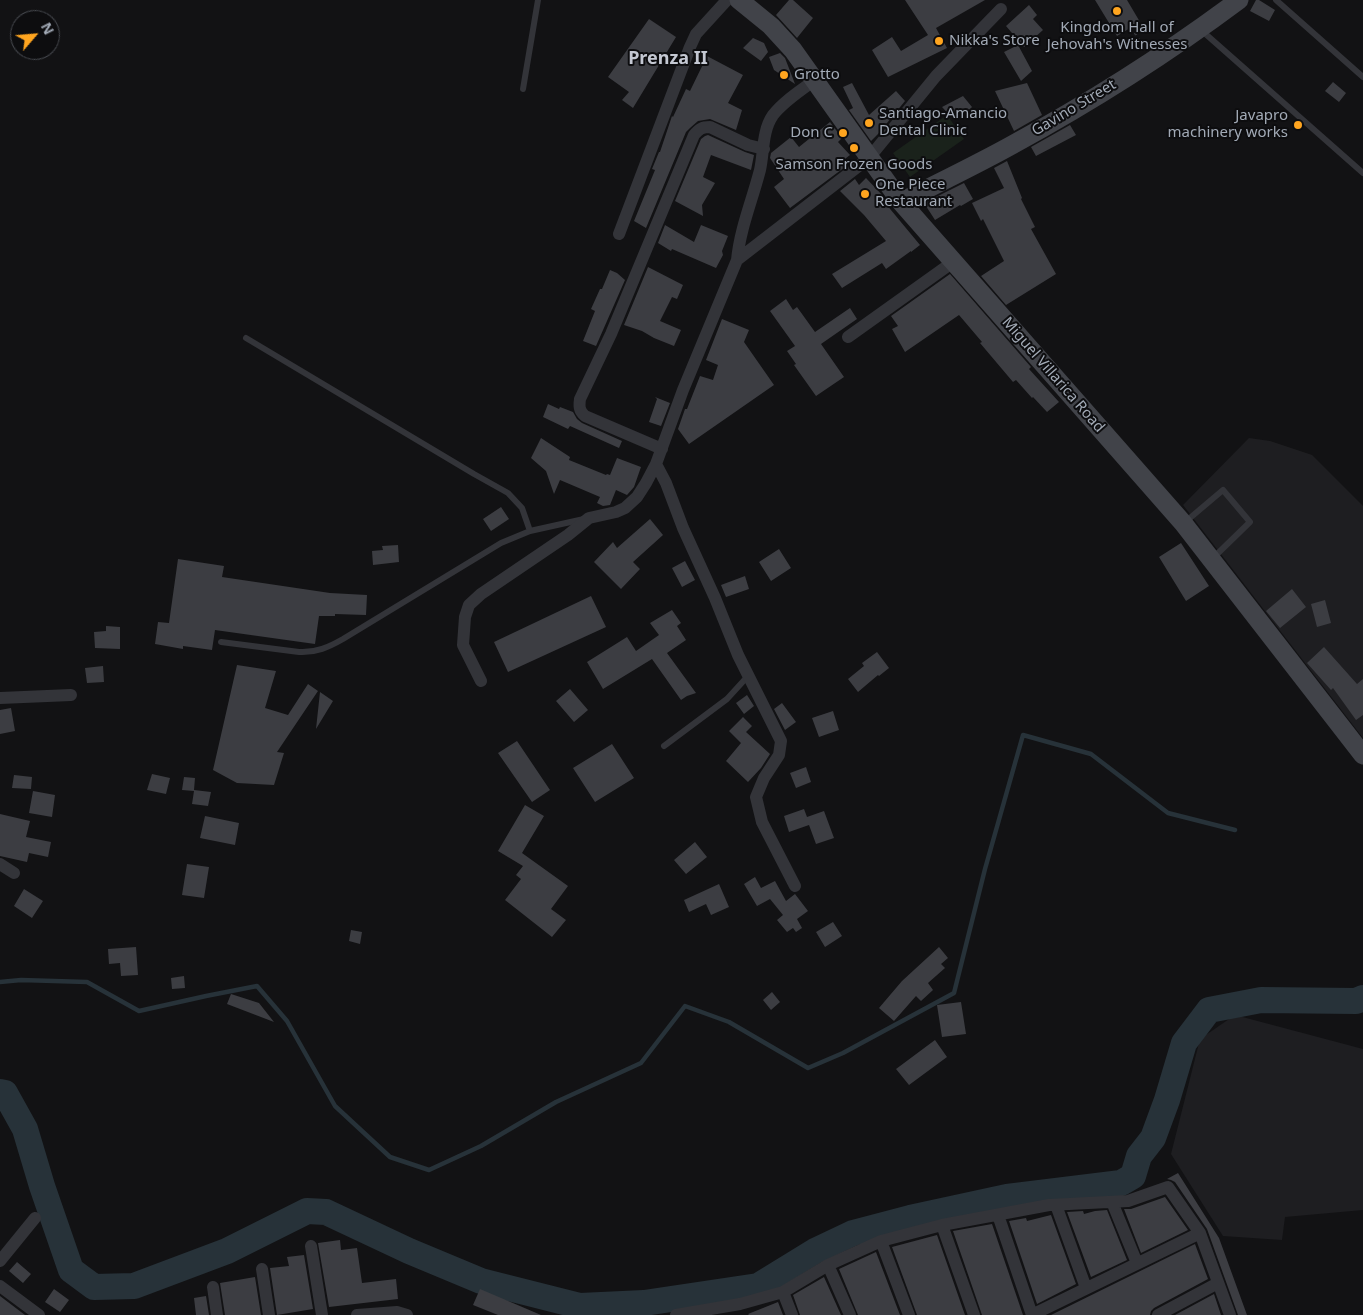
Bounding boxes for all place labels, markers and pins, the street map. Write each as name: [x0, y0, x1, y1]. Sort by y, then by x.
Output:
marker: Kingdom Hall of Jehovah's Witnesses: [1111, 5, 1123, 17]
place label: Kingdom Hall of Jehovah's Witnesses: [1047, 19, 1187, 54]
place label: Nikka's Store: [949, 32, 1040, 50]
marker: Nikka's Store: [933, 35, 945, 47]
place label: Grotto: [794, 66, 840, 84]
marker: Grotto: [778, 69, 790, 81]
place label: Santiago-Amancio Dental Clinic: [879, 105, 1007, 140]
place label: Javapro machinery works: [1167, 107, 1288, 142]
marker: Santiago-Amancio Dental Clinic: [863, 117, 875, 129]
marker: Javapro machinery works: [1292, 119, 1304, 131]
place label: Don C: [790, 124, 833, 142]
marker: Don C: [837, 127, 849, 139]
marker: Samson Frozen Goods: [848, 142, 860, 154]
place label: Samson Frozen Goods: [776, 156, 932, 174]
place label: One Piece Restaurant: [875, 176, 952, 211]
marker: One Piece Restaurant: [859, 188, 871, 200]

